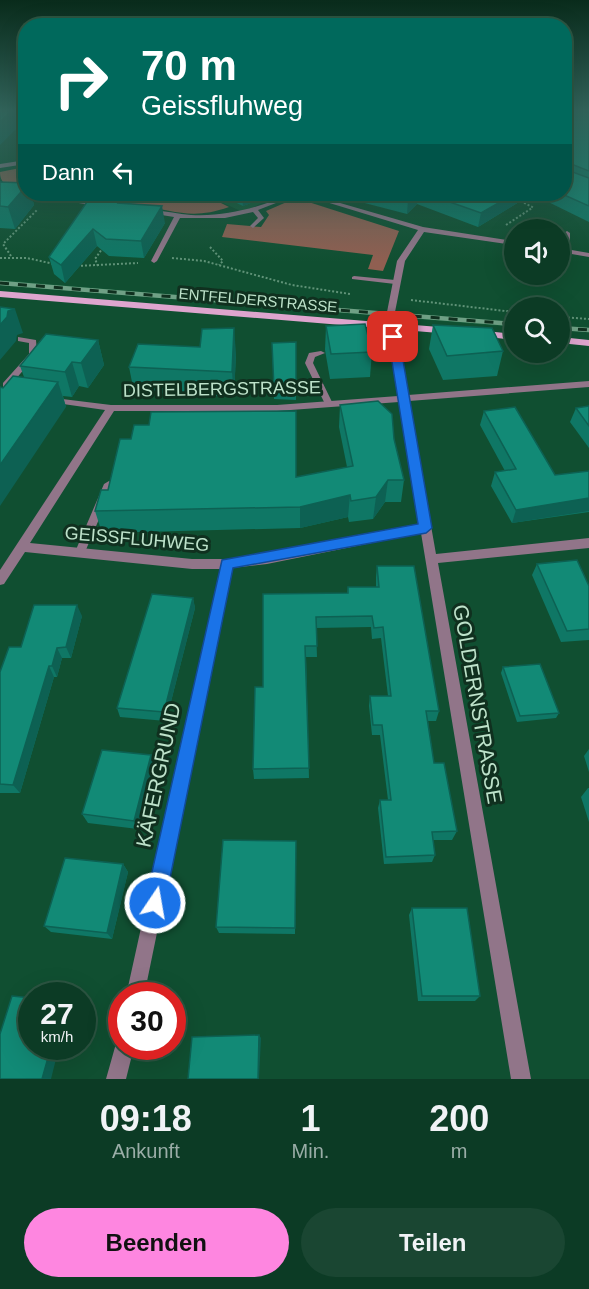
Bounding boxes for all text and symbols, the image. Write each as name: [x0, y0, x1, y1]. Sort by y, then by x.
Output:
icon: right: [42, 42, 120, 120]
text: 70 m: [141, 42, 237, 89]
text: Geissfluhweg: [141, 91, 303, 121]
icon: left: [107, 156, 140, 189]
text: Dann: [42, 160, 95, 185]
map controls: [504, 219, 570, 363]
button: sound: [504, 219, 570, 285]
street label: ENTFELDERSTRASSE: [178, 285, 338, 315]
button: search: [504, 297, 570, 363]
pin: [367, 311, 418, 362]
icon: arrive: [376, 320, 409, 353]
street label: DISTELBERGSTRASSE: [123, 377, 321, 401]
street label: GEISSFLUHWEG: [64, 523, 210, 555]
street label: GOLDERNSTRASSE: [449, 603, 507, 805]
street label: KÄFERGRUND: [131, 701, 185, 849]
position arrow: [123, 871, 187, 935]
speed limit sign: 30: [108, 982, 186, 1060]
text: 27: [40, 997, 74, 1030]
text: km/h: [41, 1028, 73, 1045]
text: 09:18: [100, 1098, 192, 1139]
text: 1: [300, 1098, 320, 1139]
text: 200: [429, 1098, 489, 1139]
text: Ankunft: [112, 1140, 180, 1162]
text: Min.: [292, 1140, 329, 1162]
text: m: [451, 1140, 468, 1162]
button: Beenden: [24, 1208, 289, 1277]
button: Teilen: [301, 1208, 565, 1277]

